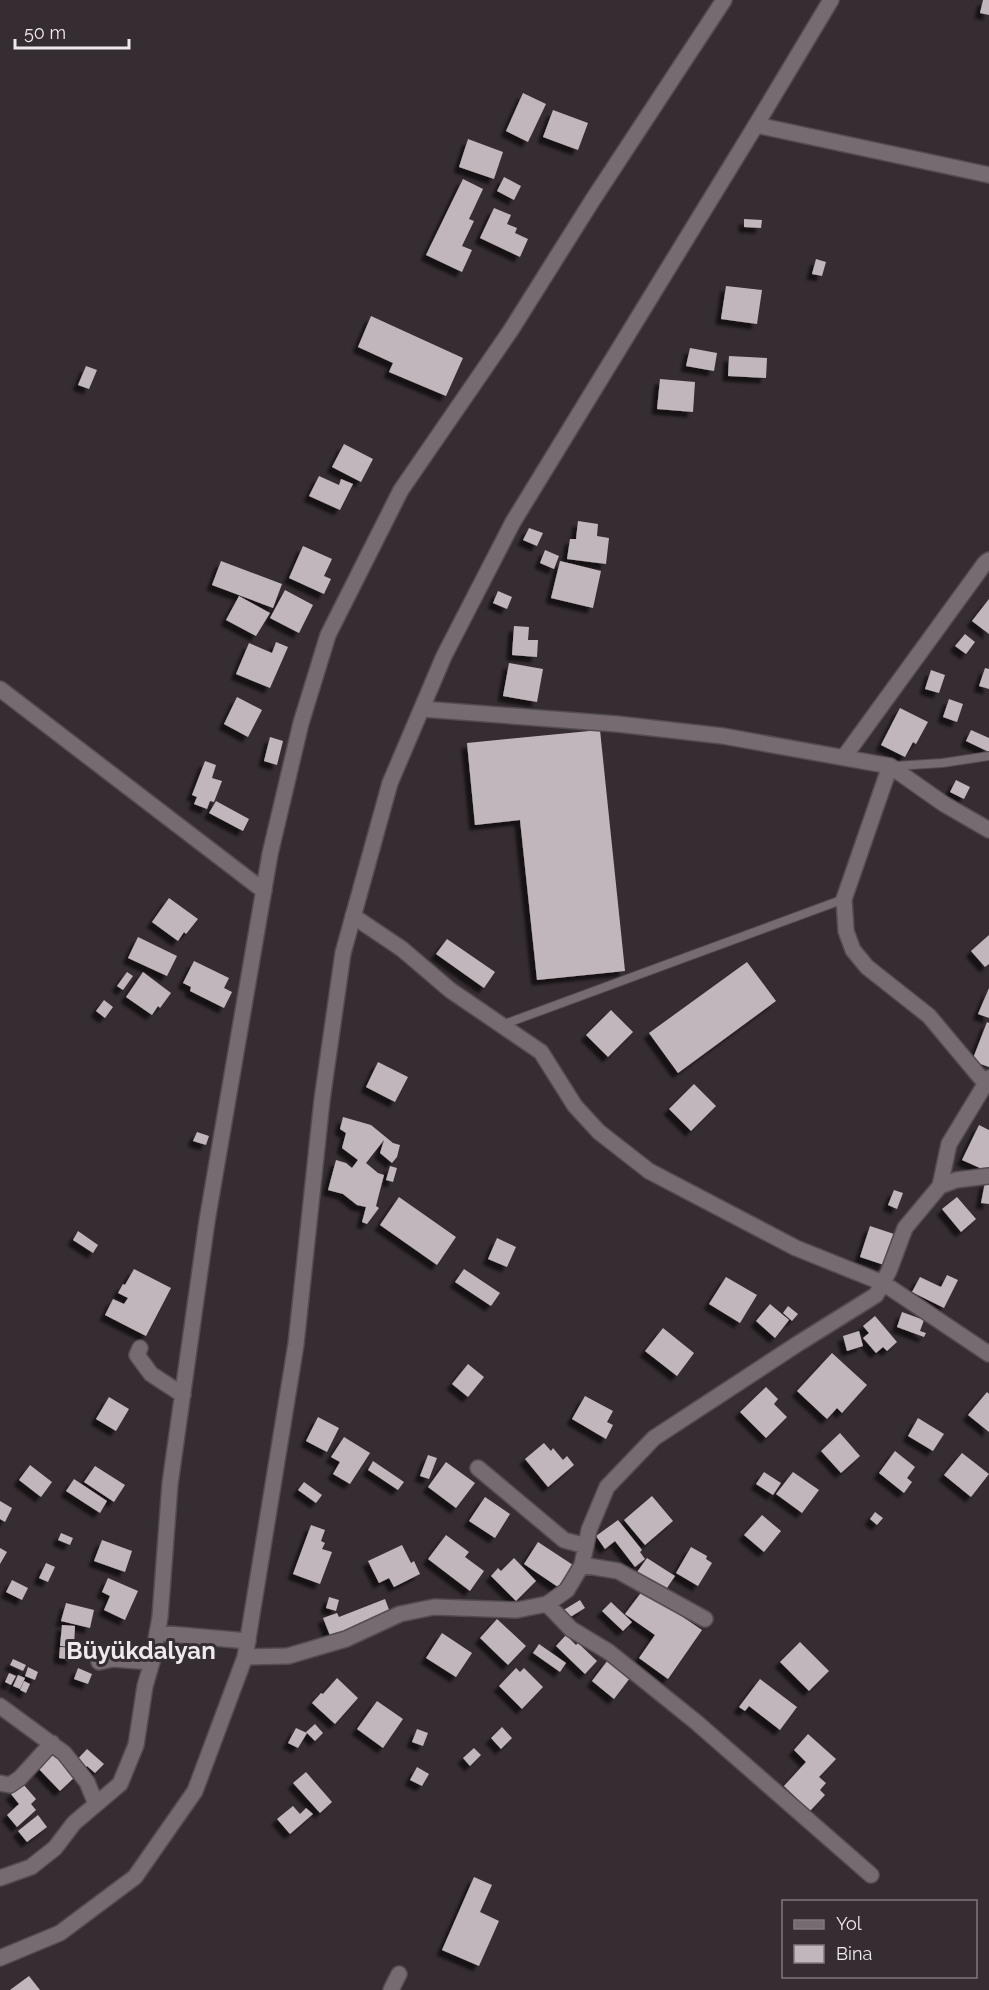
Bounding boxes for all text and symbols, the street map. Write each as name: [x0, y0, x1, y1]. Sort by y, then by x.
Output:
scale bar: [15, 12, 129, 50]
text: 50 m: [24, 22, 66, 43]
district label: Büyükdalyan: [66, 1636, 216, 1665]
legend: [782, 1900, 977, 1978]
text: Yol: [836, 1913, 862, 1934]
text: Bina: [836, 1943, 872, 1964]

